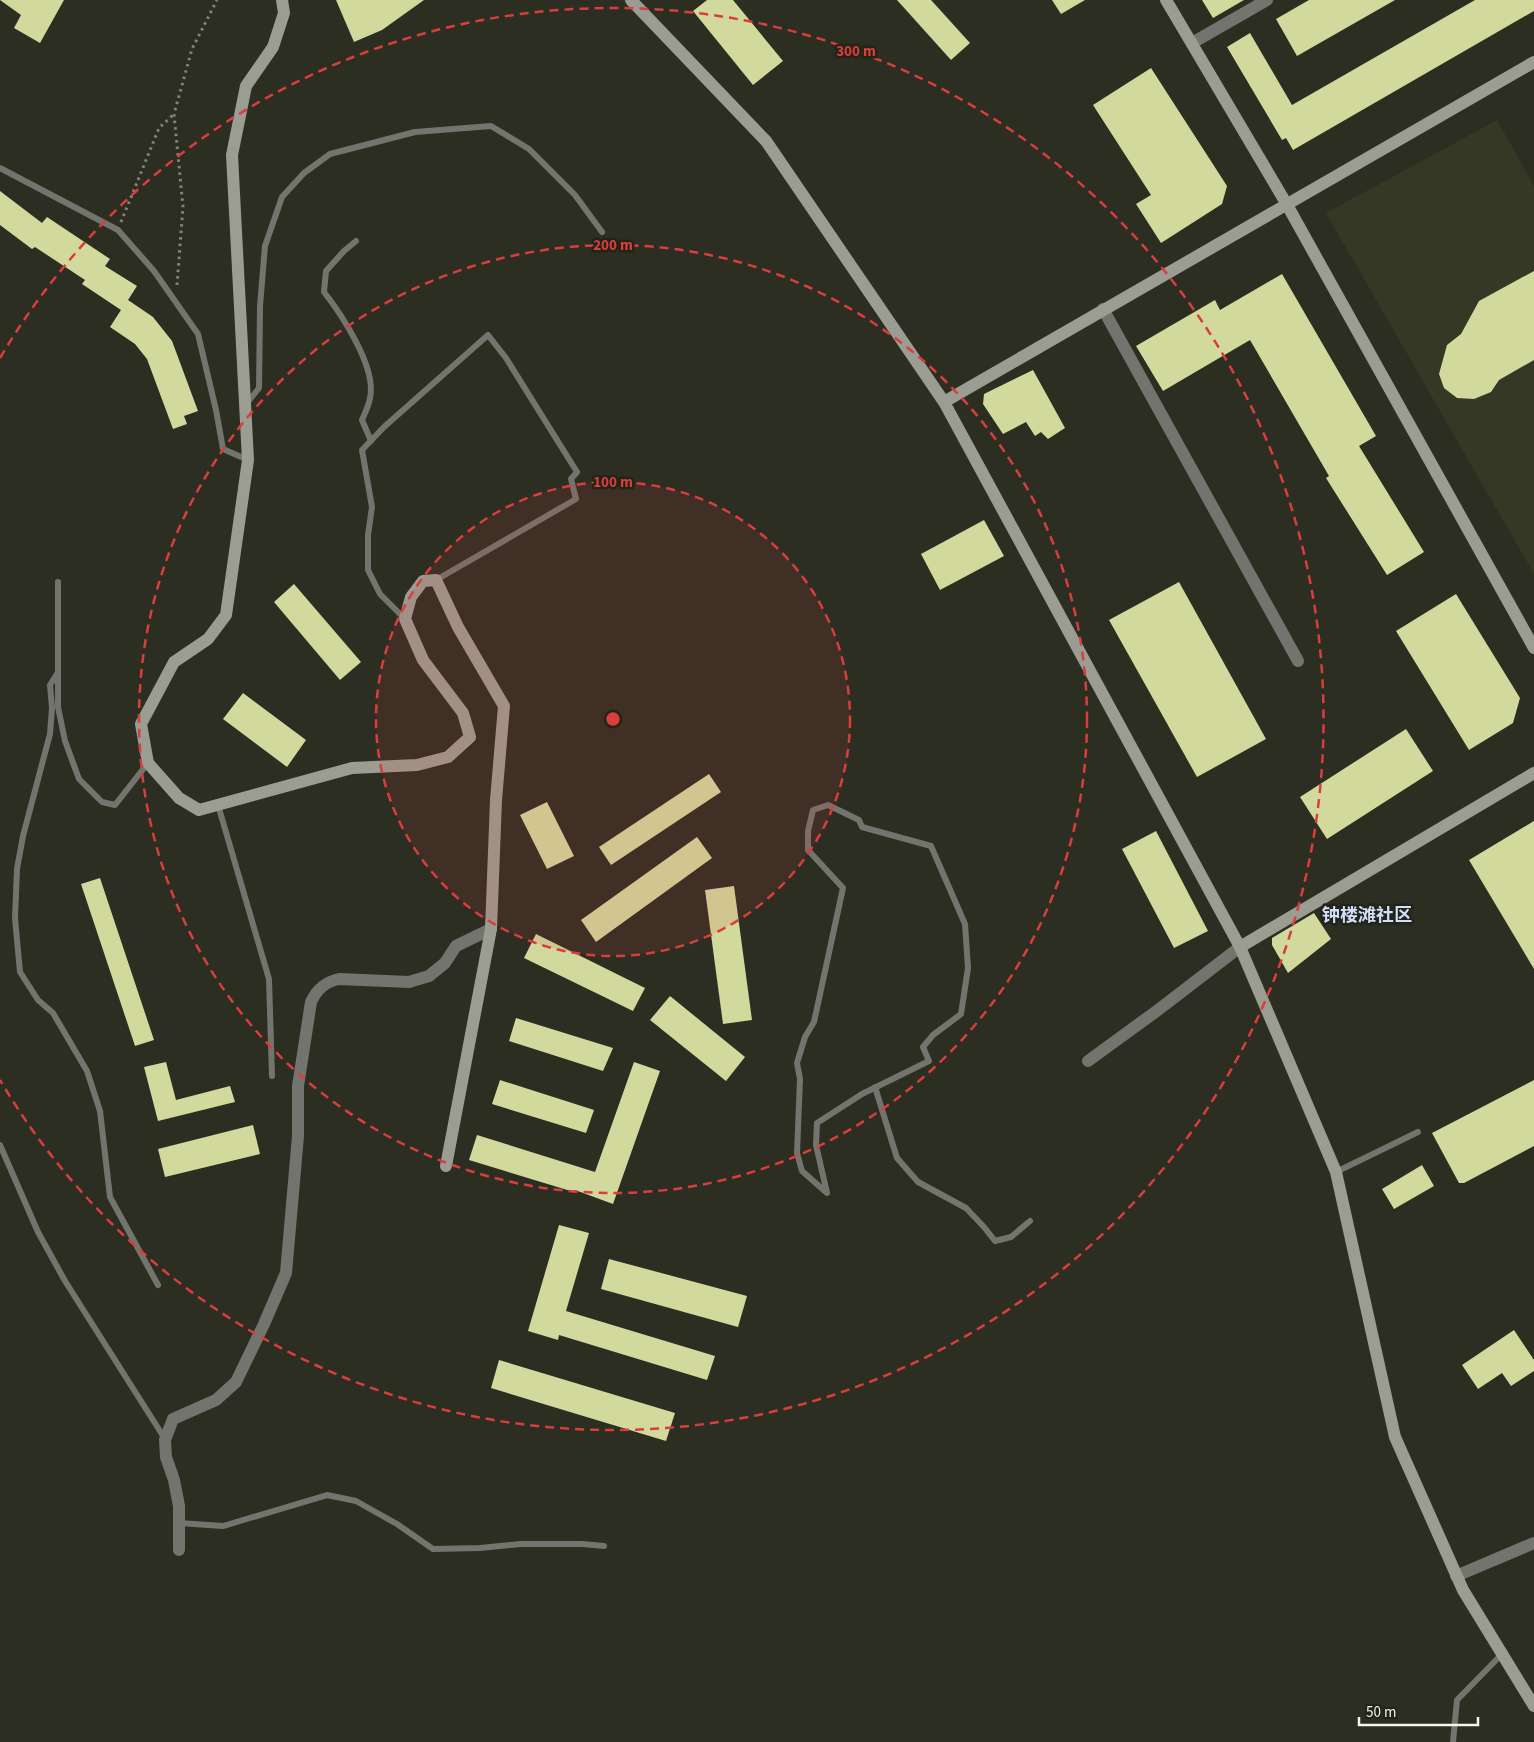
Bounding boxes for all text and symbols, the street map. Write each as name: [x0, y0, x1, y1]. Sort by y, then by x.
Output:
text: 300 m: [836, 41, 876, 62]
text: 200 m: [593, 235, 633, 256]
text: 100 m: [593, 472, 633, 493]
centre of rings: [604, 710, 622, 728]
district label: 钟楼滩社区: [1322, 903, 1412, 928]
scale bar: [1359, 1694, 1478, 1726]
text: 50 m: [1366, 1702, 1396, 1723]

